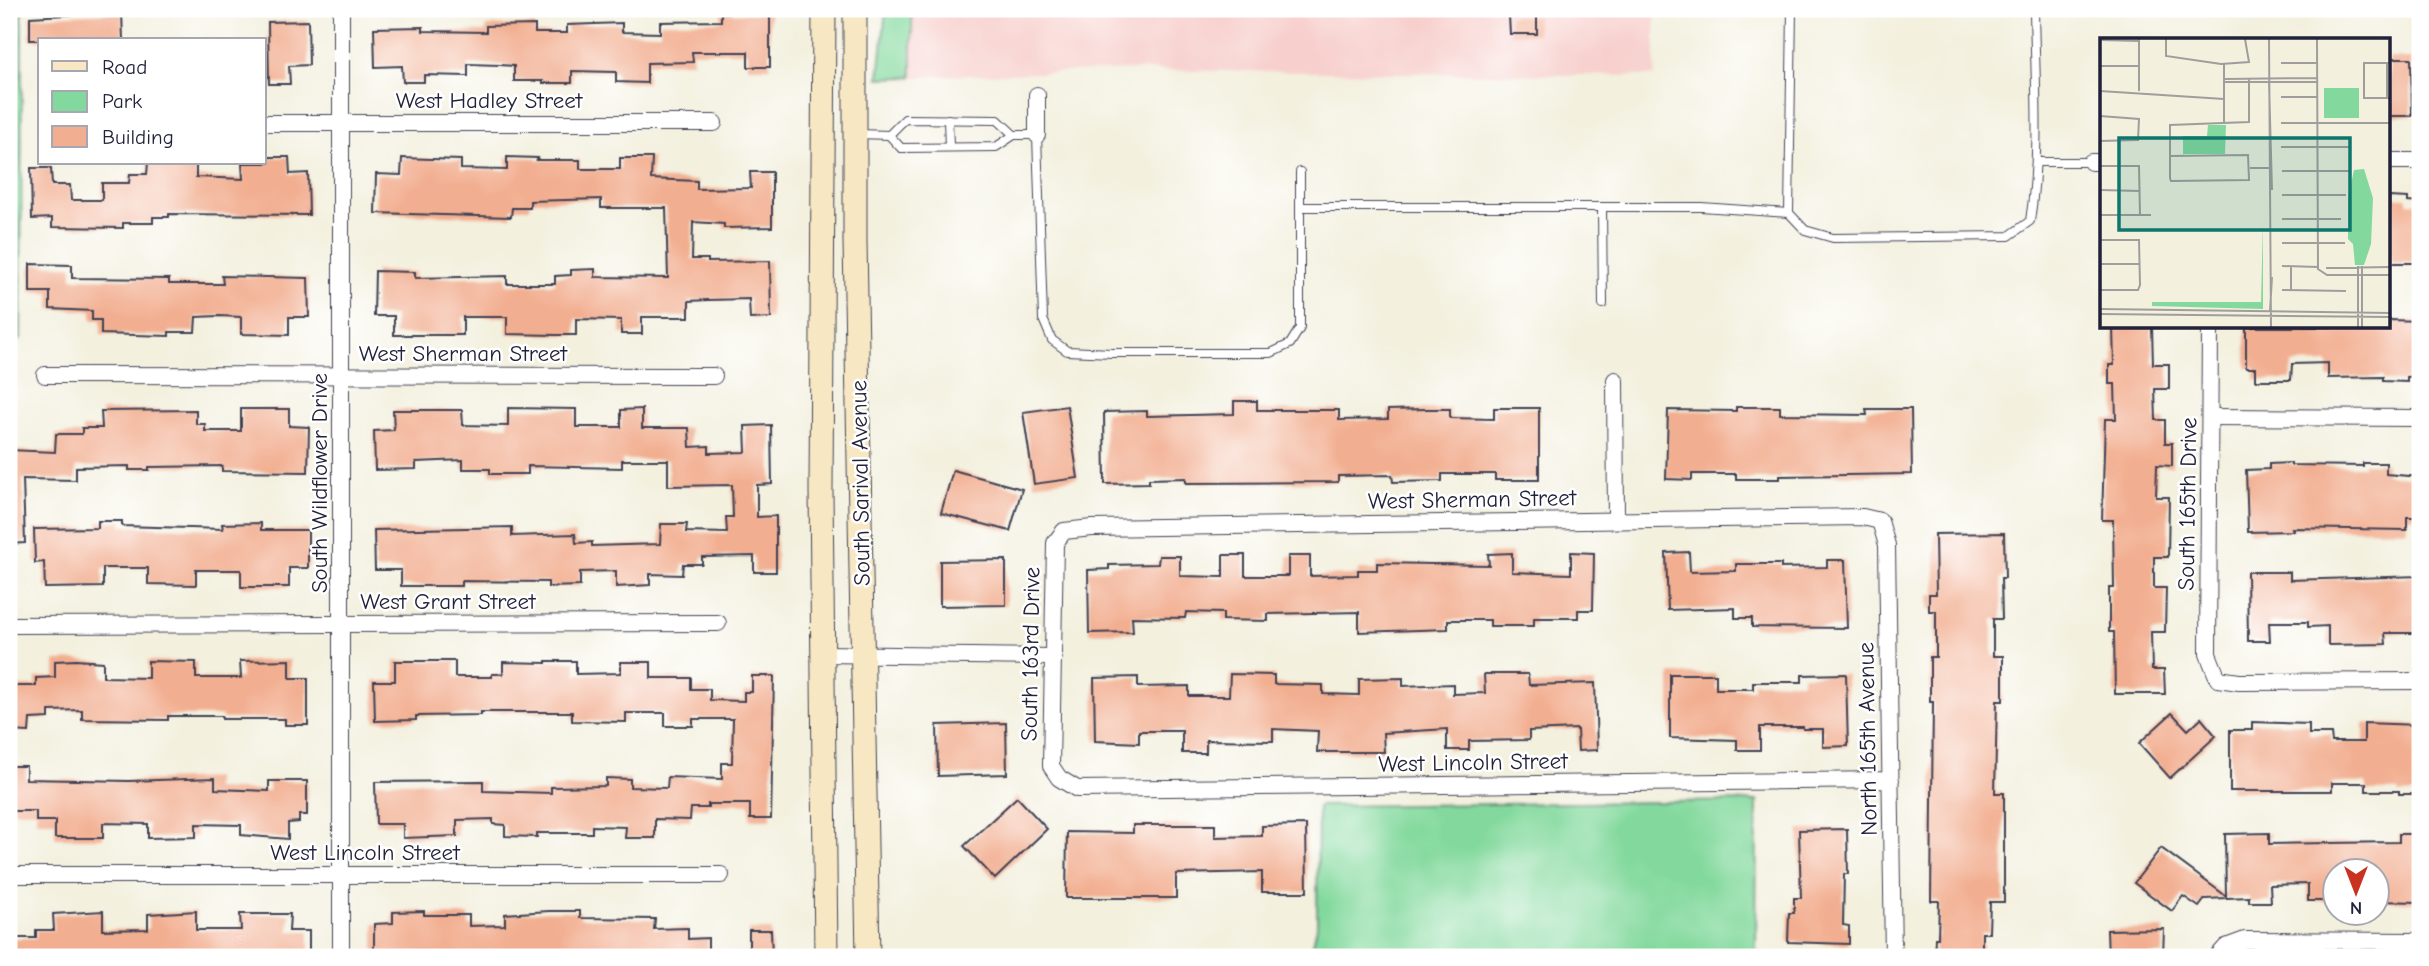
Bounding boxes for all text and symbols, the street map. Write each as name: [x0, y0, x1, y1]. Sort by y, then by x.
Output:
legend: [38, 38, 266, 164]
inset map: [2100, 38, 2390, 329]
text: Road: [102, 55, 147, 79]
street label: West Hadley Street: [396, 87, 584, 114]
text: Park: [102, 89, 142, 113]
text: Building: [102, 125, 174, 149]
street label: West Sherman Street: [359, 340, 569, 367]
street label: South Wildflower Drive: [306, 373, 333, 593]
street label: South Sarival Avenue: [845, 380, 876, 586]
street label: South 165th Drive: [2172, 417, 2203, 591]
street label: West Sherman Street: [1368, 484, 1578, 515]
street label: South 163rd Drive: [1015, 567, 1046, 741]
street label: West Grant Street: [360, 588, 537, 615]
street label: North 165th Avenue: [1852, 642, 1883, 836]
street label: West Lincoln Street: [1378, 747, 1569, 778]
street label: West Lincoln Street: [270, 839, 461, 866]
north arrow: [2320, 858, 2390, 928]
text: N: [2350, 897, 2362, 919]

